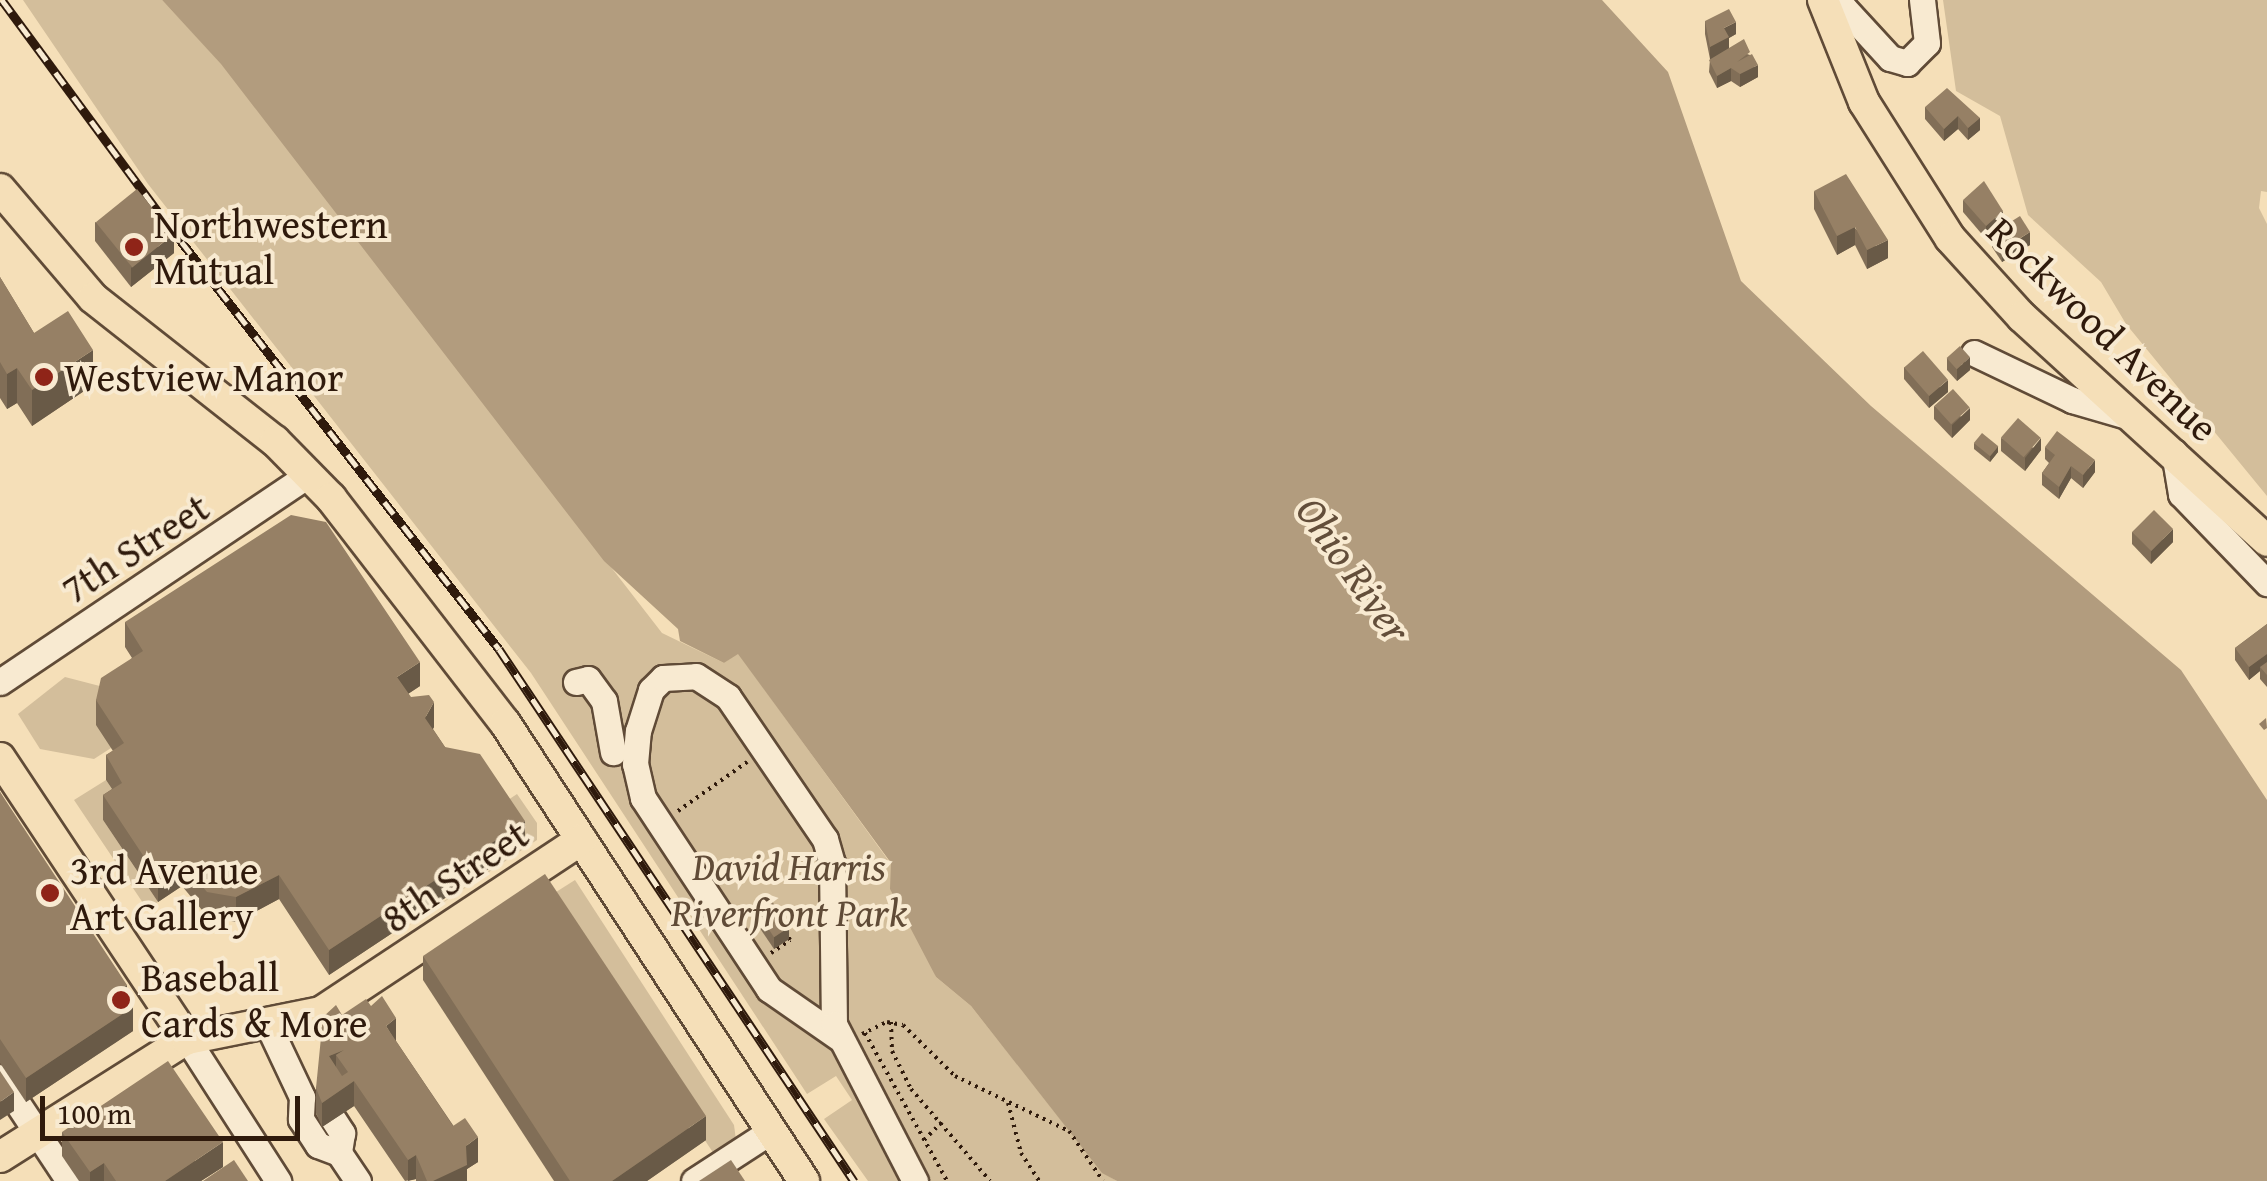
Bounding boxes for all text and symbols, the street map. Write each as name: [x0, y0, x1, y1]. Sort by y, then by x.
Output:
place label: Northwestern Mutual: [154, 200, 388, 294]
street label: Rockwood Avenue: [1978, 207, 2228, 451]
marker: Northwestern Mutual: [123, 236, 145, 258]
place label: Westview Manor: [64, 353, 343, 401]
marker: Westview Manor: [33, 366, 55, 388]
street label: 7th Street: [52, 483, 218, 613]
water label: Ohio River: [1286, 486, 1422, 652]
street label: 8th Street: [373, 810, 537, 942]
park label: David Harris Riverfront Park: [671, 842, 907, 936]
place label: 3rd Avenue Art Gallery: [70, 846, 258, 940]
marker: 3rd Avenue Art Gallery: [39, 882, 61, 904]
place label: Baseball Cards & More: [141, 953, 367, 1047]
marker: Baseball Cards & More: [110, 989, 132, 1011]
scale bar: [45, 1076, 305, 1138]
text: 100 m: [57, 1091, 131, 1135]

